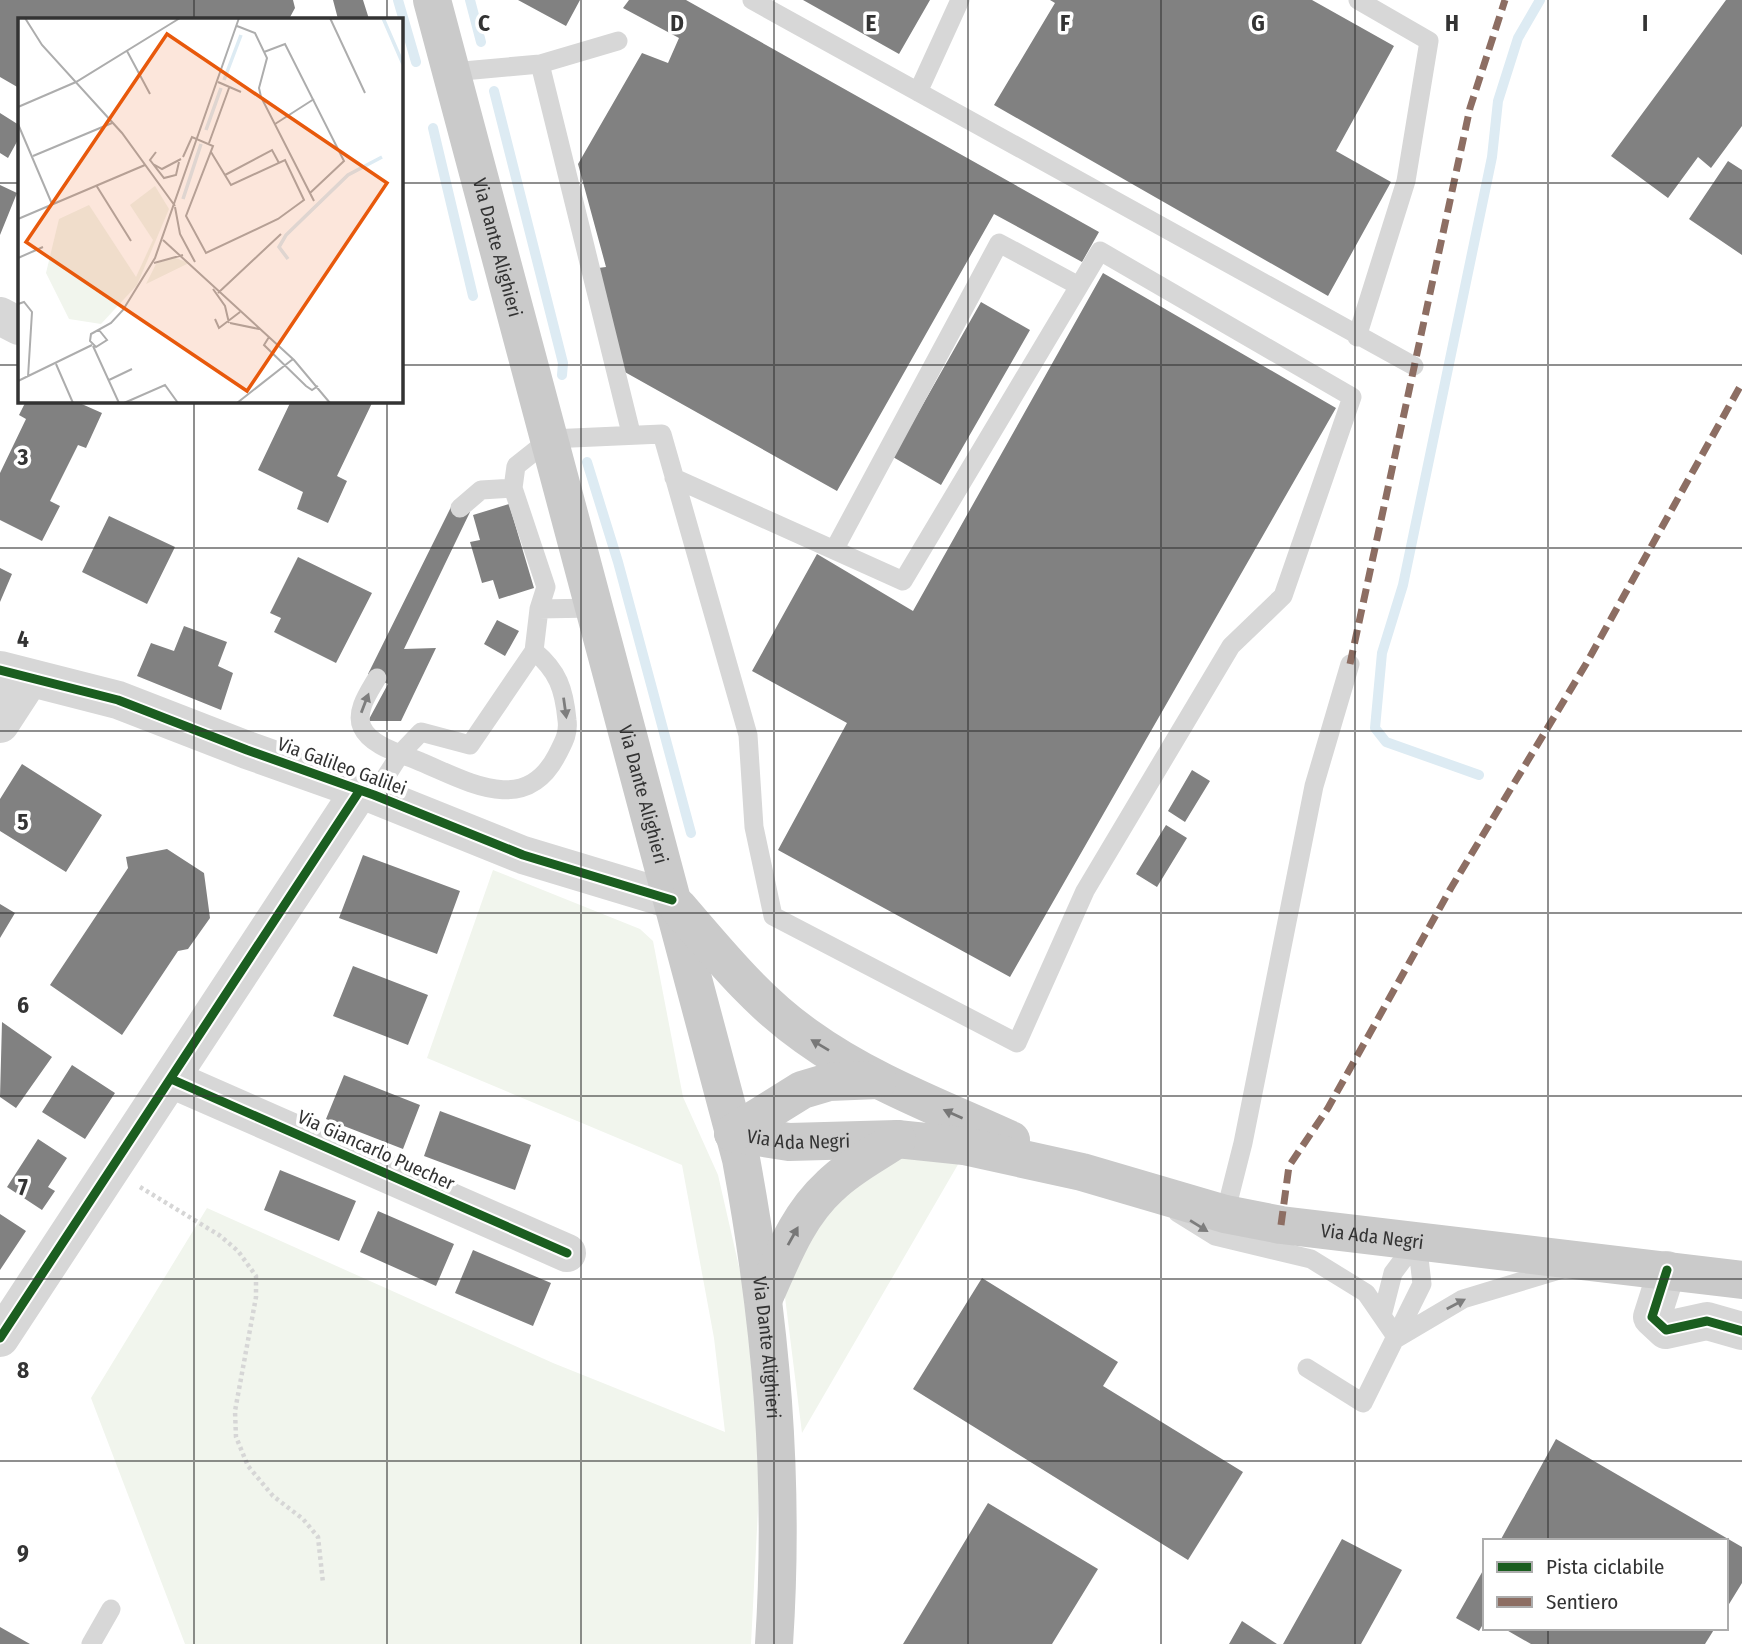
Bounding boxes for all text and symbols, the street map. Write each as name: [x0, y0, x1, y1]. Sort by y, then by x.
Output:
text: C: [478, 9, 490, 37]
text: D: [670, 9, 684, 37]
text: E: [866, 9, 877, 37]
text: F: [1060, 9, 1070, 37]
text: G: [1251, 9, 1265, 37]
text: H: [1445, 9, 1459, 37]
text: I: [1642, 9, 1648, 37]
inset map: [18, 18, 402, 402]
street label: Via Dante Alighieri: [468, 175, 527, 319]
text: 3: [17, 443, 29, 471]
text: 4: [17, 625, 29, 653]
one-way arrow: [360, 692, 371, 713]
one-way arrow: [560, 698, 571, 720]
street label: Via Dante Alighieri: [614, 722, 673, 866]
street label: Via Galileo Galilei: [274, 732, 410, 800]
text: 5: [17, 808, 29, 836]
text: 6: [17, 991, 29, 1019]
one-way arrow: [810, 1038, 829, 1051]
street label: Via Giancarlo Puecher: [294, 1105, 458, 1195]
one-way arrow: [943, 1108, 963, 1120]
street label: Via Ada Negri: [745, 1124, 850, 1154]
text: 7: [18, 1173, 28, 1201]
street label: Via Ada Negri: [1320, 1218, 1425, 1253]
one-way arrow: [1189, 1220, 1209, 1233]
one-way arrow: [787, 1227, 799, 1246]
street label: Via Dante Alighieri: [748, 1275, 786, 1419]
one-way arrow: [1446, 1298, 1466, 1310]
text: 8: [17, 1356, 29, 1384]
text: 9: [17, 1539, 29, 1567]
legend: [1483, 1539, 1728, 1630]
text: Pista ciclabile: [1546, 1554, 1664, 1580]
text: Sentiero: [1546, 1589, 1618, 1615]

